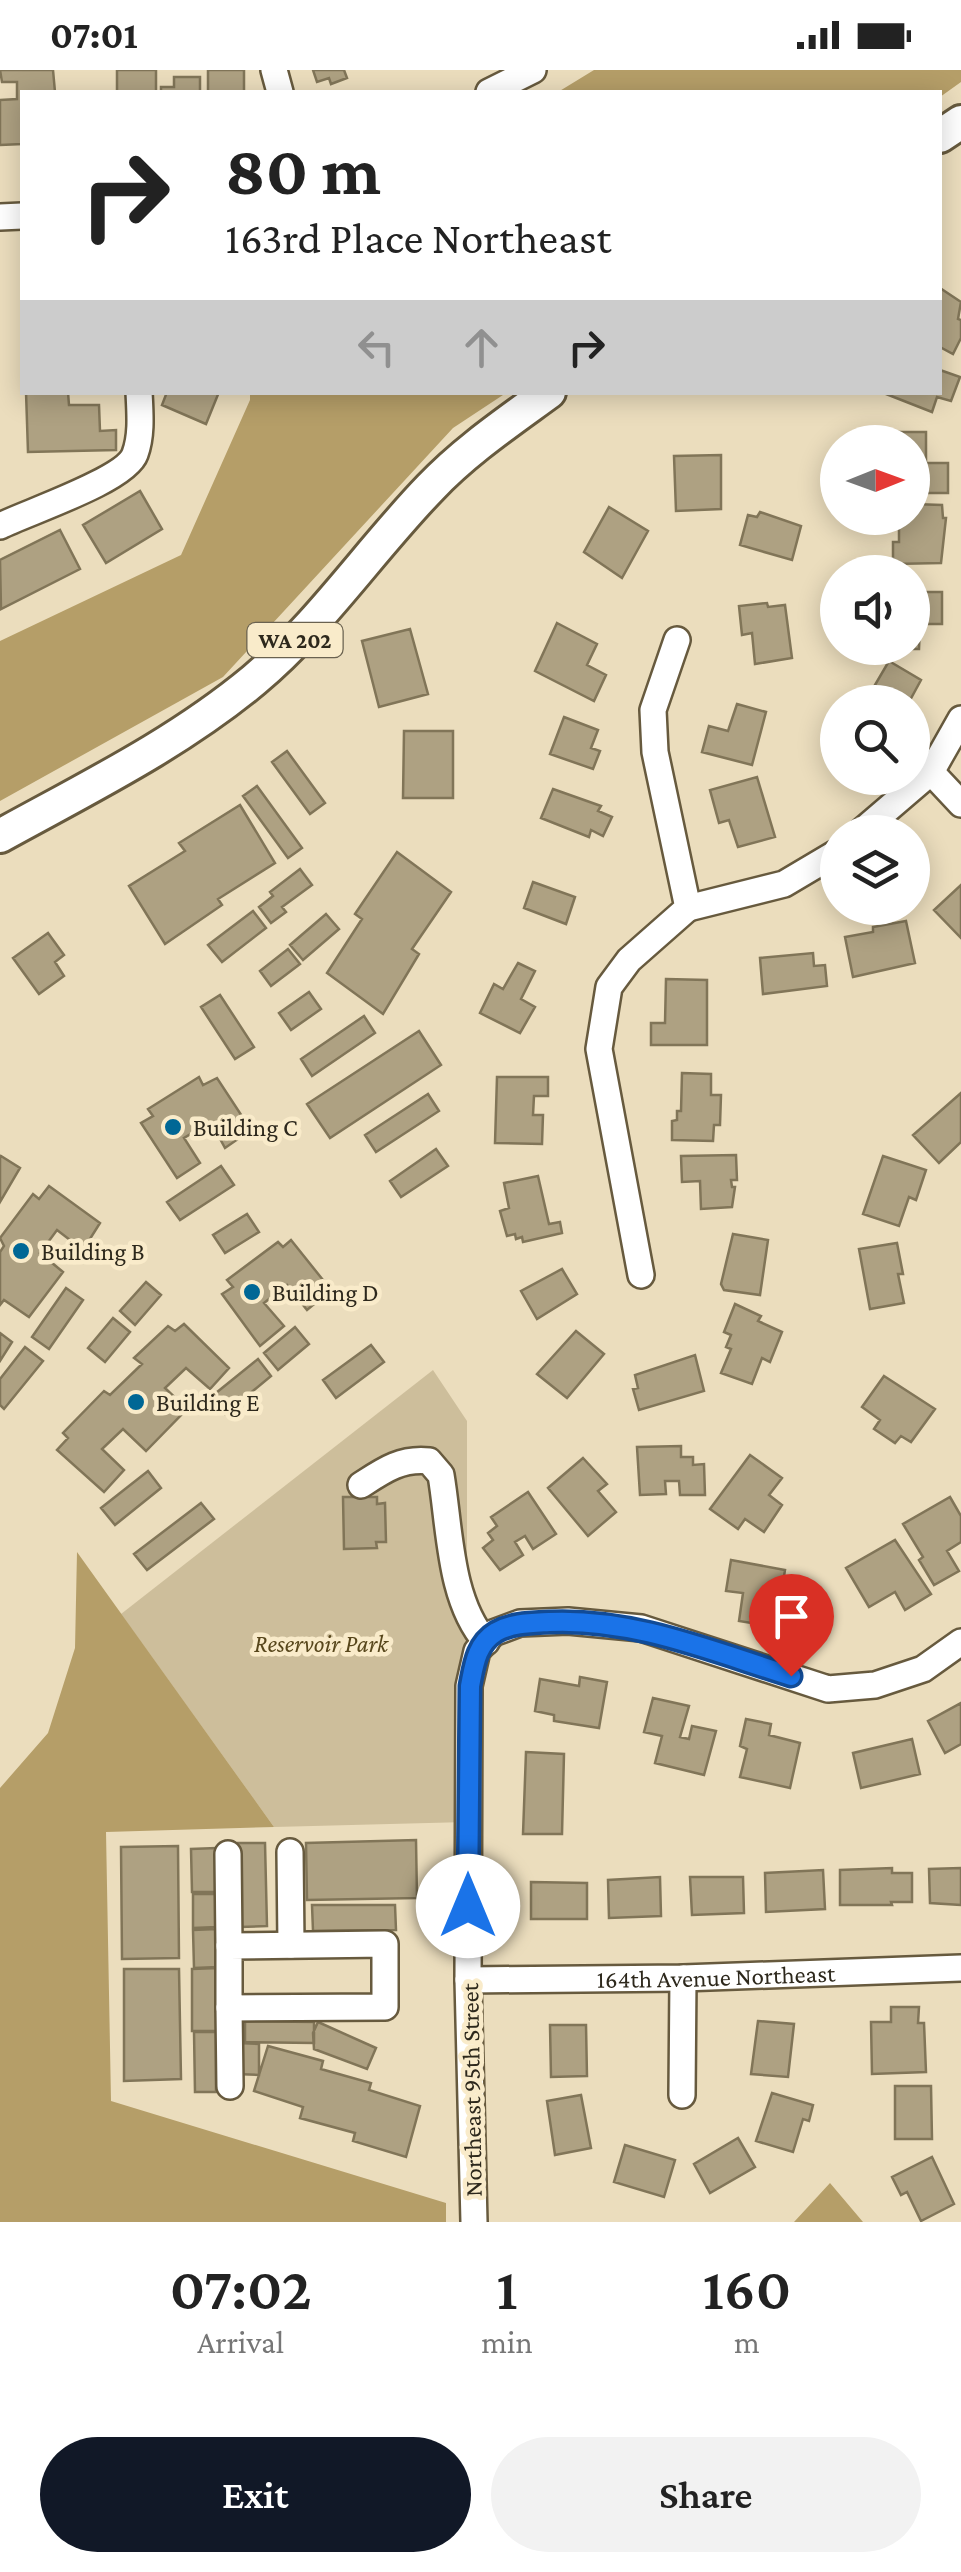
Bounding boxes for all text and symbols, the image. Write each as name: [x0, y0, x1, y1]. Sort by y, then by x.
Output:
text: 07:01: [50, 14, 138, 56]
icon: right: [60, 130, 190, 260]
text: 80 m: [225, 131, 381, 209]
text: 163rd Place Northeast: [225, 213, 612, 263]
icon: left: [349, 320, 404, 375]
icon: ahead: [454, 320, 509, 375]
icon: right: [559, 320, 614, 375]
north arrow: [820, 425, 930, 535]
map controls: [820, 425, 930, 925]
button: sound: [820, 555, 930, 665]
road number: WA 202: [248, 623, 342, 657]
button: search: [820, 685, 930, 795]
button: layers: [820, 815, 930, 925]
place label: Building C: [193, 1114, 298, 1142]
marker: Building C: [162, 1116, 184, 1138]
place label: Building B: [41, 1238, 145, 1266]
marker: Building B: [10, 1240, 32, 1262]
place label: Building D: [272, 1279, 379, 1307]
marker: Building D: [241, 1281, 263, 1303]
place label: Building E: [156, 1389, 260, 1417]
marker: Building E: [125, 1391, 147, 1413]
pin: [749, 1574, 834, 1677]
icon: arrive: [764, 1589, 819, 1644]
park label: Reservoir Park: [254, 1630, 389, 1657]
position arrow: [416, 1854, 520, 1958]
street label: 164th Avenue Northeast: [597, 1960, 836, 1993]
street label: Northeast 95th Street: [456, 1982, 487, 2197]
text: 07:02: [170, 2255, 312, 2322]
text: 1: [496, 2255, 518, 2322]
text: 160: [702, 2255, 791, 2322]
text: Arrival: [197, 2324, 284, 2360]
text: min: [481, 2324, 533, 2360]
text: m: [734, 2324, 760, 2360]
button: Exit: [40, 2437, 471, 2552]
button: Share: [491, 2437, 921, 2552]

